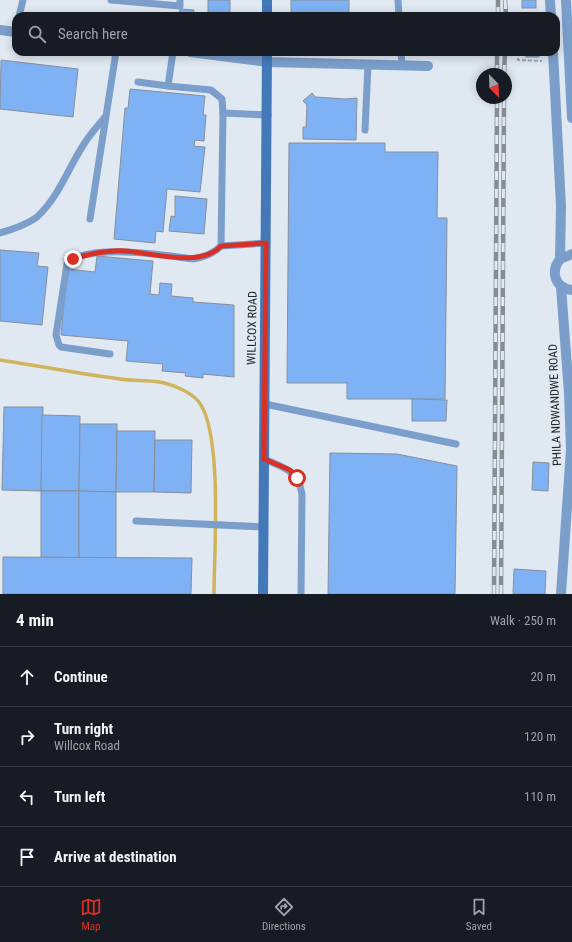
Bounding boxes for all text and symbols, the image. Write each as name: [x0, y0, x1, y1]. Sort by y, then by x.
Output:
search box: [12, 12, 560, 56]
icon: search: [26, 23, 48, 45]
text: Search here: [58, 25, 128, 43]
north arrow: [476, 68, 512, 104]
route end: [64, 250, 82, 268]
street label: WILLCOX ROAD: [244, 291, 260, 365]
street label: PHILA NDWANDWE ROAD: [546, 344, 564, 466]
route start: [288, 469, 306, 487]
text: 4 min: [16, 610, 54, 630]
text: Walk · 250 m: [490, 613, 556, 628]
icon: ahead: [16, 666, 38, 688]
text: Continue: [54, 668, 108, 686]
text: 20 m: [530, 669, 556, 684]
text: Turn right: [54, 720, 113, 738]
icon: right: [16, 726, 38, 748]
text: 120 m: [524, 729, 556, 744]
text: Willcox Road: [54, 738, 120, 753]
icon: left: [16, 786, 38, 808]
text: Turn left: [54, 788, 105, 806]
text: 110 m: [524, 789, 556, 804]
icon: arrive: [16, 846, 38, 868]
text: Arrive at destination: [54, 848, 177, 866]
tab: Map: [80, 896, 102, 933]
tab: Directions: [262, 896, 306, 933]
tab: Saved: [466, 896, 492, 933]

